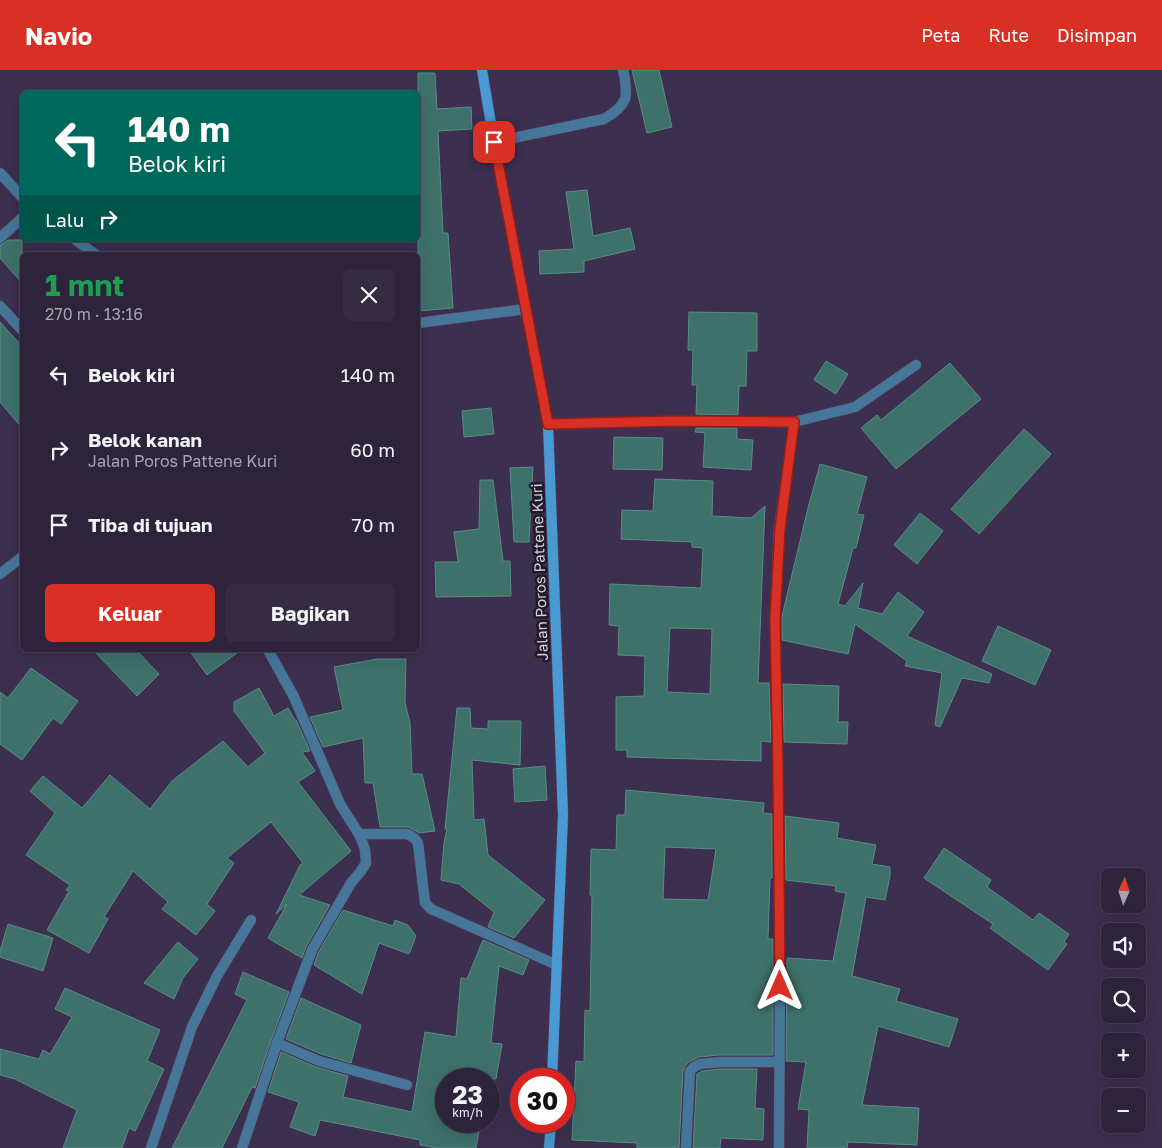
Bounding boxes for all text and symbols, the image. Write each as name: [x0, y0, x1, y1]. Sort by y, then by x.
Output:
text: Navio: [25, 21, 92, 50]
text: Peta: [921, 24, 961, 46]
text: Rute: [989, 24, 1029, 46]
text: Disimpan: [1057, 24, 1137, 46]
text: 140 m: [128, 108, 230, 150]
icon: left: [45, 110, 110, 175]
pin: [473, 121, 515, 163]
icon: arrive: [480, 128, 508, 156]
text: Belok kiri: [128, 150, 226, 177]
icon: right: [94, 205, 122, 233]
text: Lalu: [45, 208, 84, 231]
text: 1 mnt: [45, 267, 124, 303]
button: close: [343, 269, 395, 321]
text: 270 m · 13:16: [45, 304, 143, 324]
icon: left: [45, 361, 73, 389]
text: Belok kiri: [88, 363, 175, 386]
text: 140 m: [341, 363, 395, 386]
text: Belok kanan: [88, 428, 202, 451]
icon: right: [45, 436, 73, 464]
text: 60 m: [350, 438, 395, 461]
text: Jalan Poros Pattene Kuri: [88, 451, 277, 471]
street label: Jalan Poros Pattene Kuri: [527, 483, 551, 661]
icon: arrive: [45, 511, 73, 539]
text: Tiba di tujuan: [88, 513, 213, 536]
text: 70 m: [352, 513, 395, 536]
button: Keluar: [45, 584, 215, 642]
button: Bagikan: [225, 584, 395, 642]
north arrow: [1101, 868, 1146, 912]
map controls: [1101, 868, 1146, 1133]
button: sound: [1101, 923, 1146, 968]
position arrow: [753, 959, 805, 1011]
button: search: [1101, 978, 1146, 1023]
button: +: [1101, 1033, 1146, 1078]
speed limit sign: 30: [510, 1068, 575, 1133]
text: 23: [452, 1079, 483, 1110]
button: −: [1101, 1088, 1146, 1133]
text: km/h: [452, 1105, 483, 1120]

